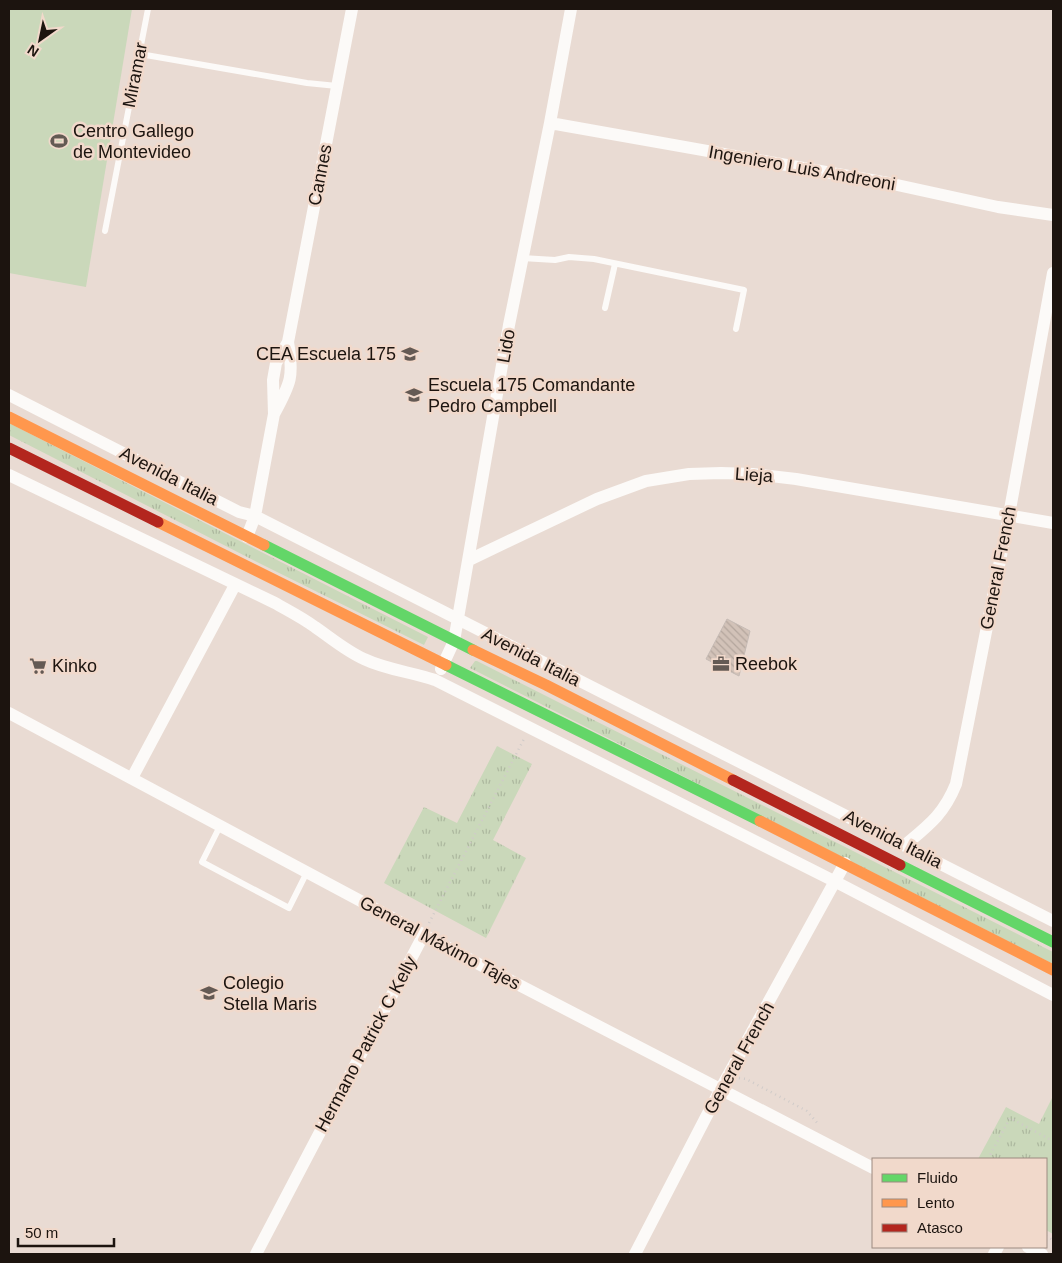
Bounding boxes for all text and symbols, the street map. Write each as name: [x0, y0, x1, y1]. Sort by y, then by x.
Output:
north arrow: [15, 15, 65, 65]
text: N: [24, 41, 42, 60]
street label: Miramar: [119, 41, 151, 109]
place label: Centro Gallego de Montevideo: [73, 121, 194, 162]
sports icon: Centro Gallego de Montevideo: [49, 131, 69, 151]
street label: Ingeniero Luis Andreoni: [707, 142, 897, 194]
street label: Cannes: [304, 143, 336, 207]
street label: Lido: [493, 328, 519, 364]
place label: CEA Escuela 175: [256, 344, 396, 364]
school or university icon: CEA Escuela 175: [400, 344, 420, 364]
place label: Escuela 175 Comandante Pedro Campbell: [428, 375, 635, 416]
school or university icon: Escuela 175 Comandante Pedro Campbell: [404, 385, 424, 405]
street label: Avenida Italia: [116, 443, 222, 510]
street label: Lieja: [734, 464, 775, 486]
street label: General French: [976, 505, 1020, 631]
street label: Avenida Italia: [478, 624, 584, 691]
office icon: Reebok: [711, 654, 731, 674]
place label: Reebok: [735, 654, 798, 674]
supermarket icon: Kinko: [28, 656, 48, 676]
place label: Kinko: [52, 656, 97, 676]
street label: Avenida Italia: [840, 806, 946, 873]
street label: General Máximo Tajes: [356, 892, 524, 994]
street label: Hermano Patrick C Kelly: [311, 953, 421, 1135]
place label: Colegio Stella Maris: [223, 973, 317, 1014]
school or university icon: Colegio Stella Maris: [199, 983, 219, 1003]
street label: General French: [700, 998, 778, 1118]
legend: [872, 1158, 1047, 1248]
text: Fluido: [917, 1169, 958, 1186]
text: Lento: [917, 1194, 955, 1211]
scale bar: [18, 1216, 114, 1248]
text: Atasco: [917, 1219, 963, 1236]
text: 50 m: [25, 1224, 58, 1241]

